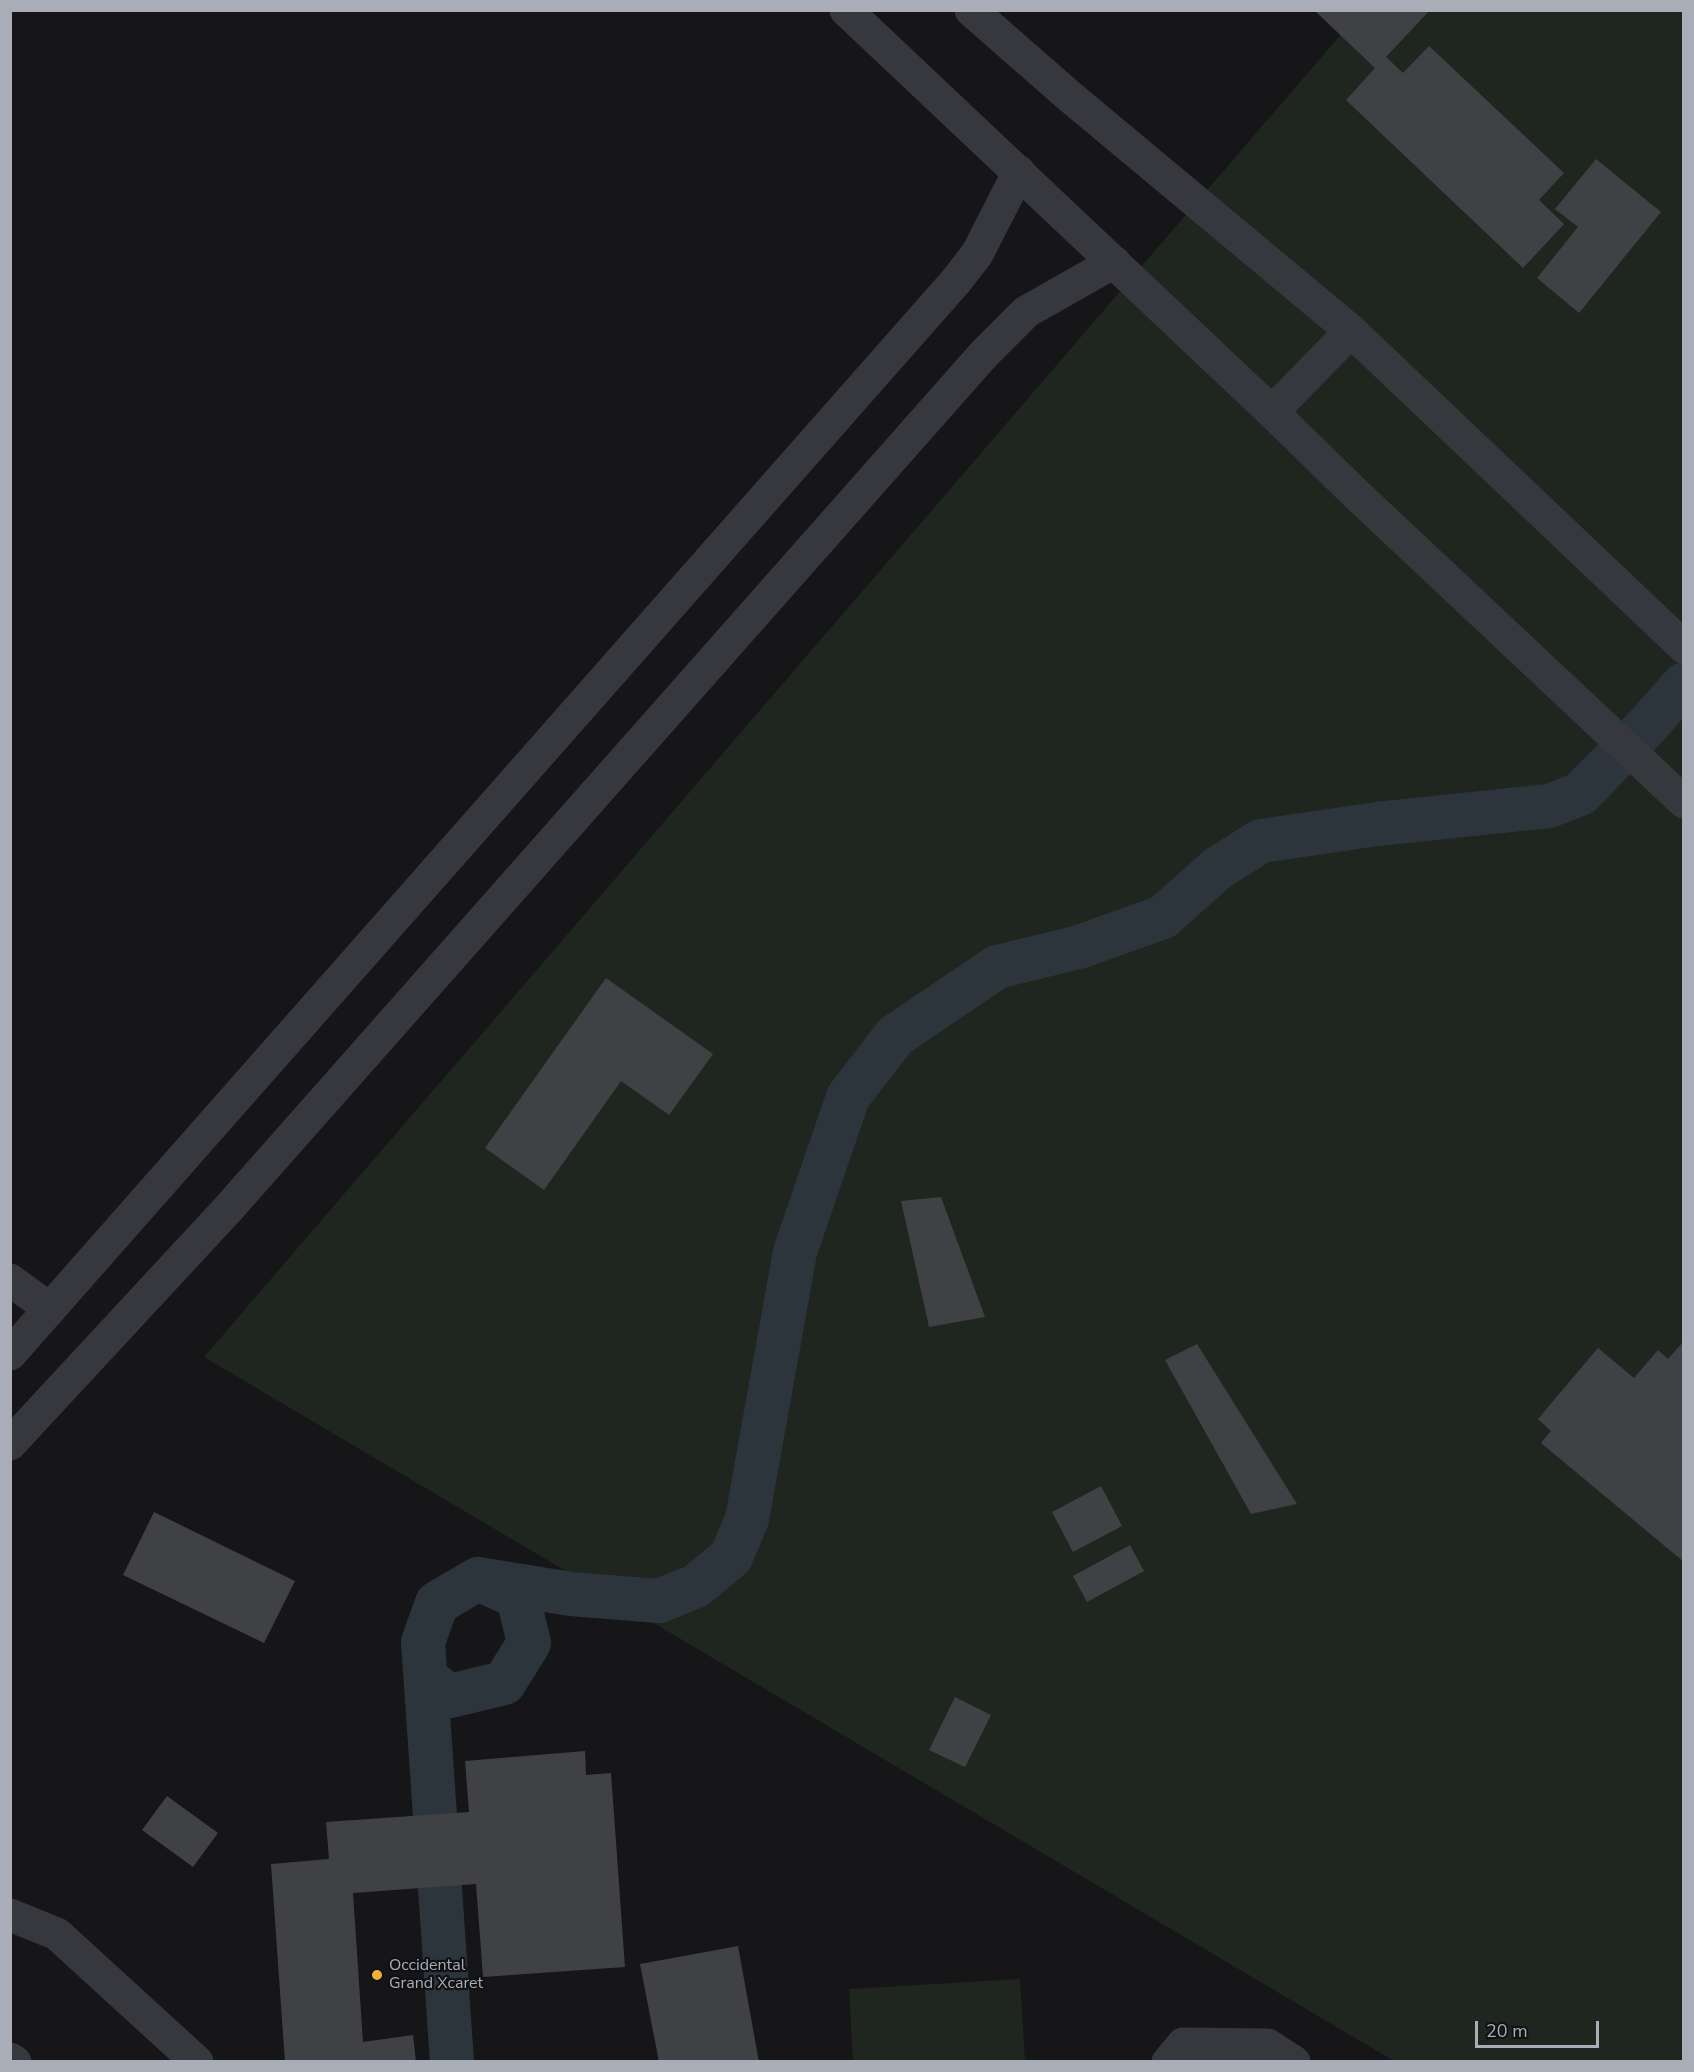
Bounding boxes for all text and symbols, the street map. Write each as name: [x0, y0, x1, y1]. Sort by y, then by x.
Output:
place label: Occidental Grand Xcaret: [389, 1956, 483, 1994]
marker: Occidental Grand Xcaret: [370, 1968, 384, 1982]
scale bar: [1478, 2009, 1602, 2047]
text: 20 m: [1486, 2019, 1528, 2043]

